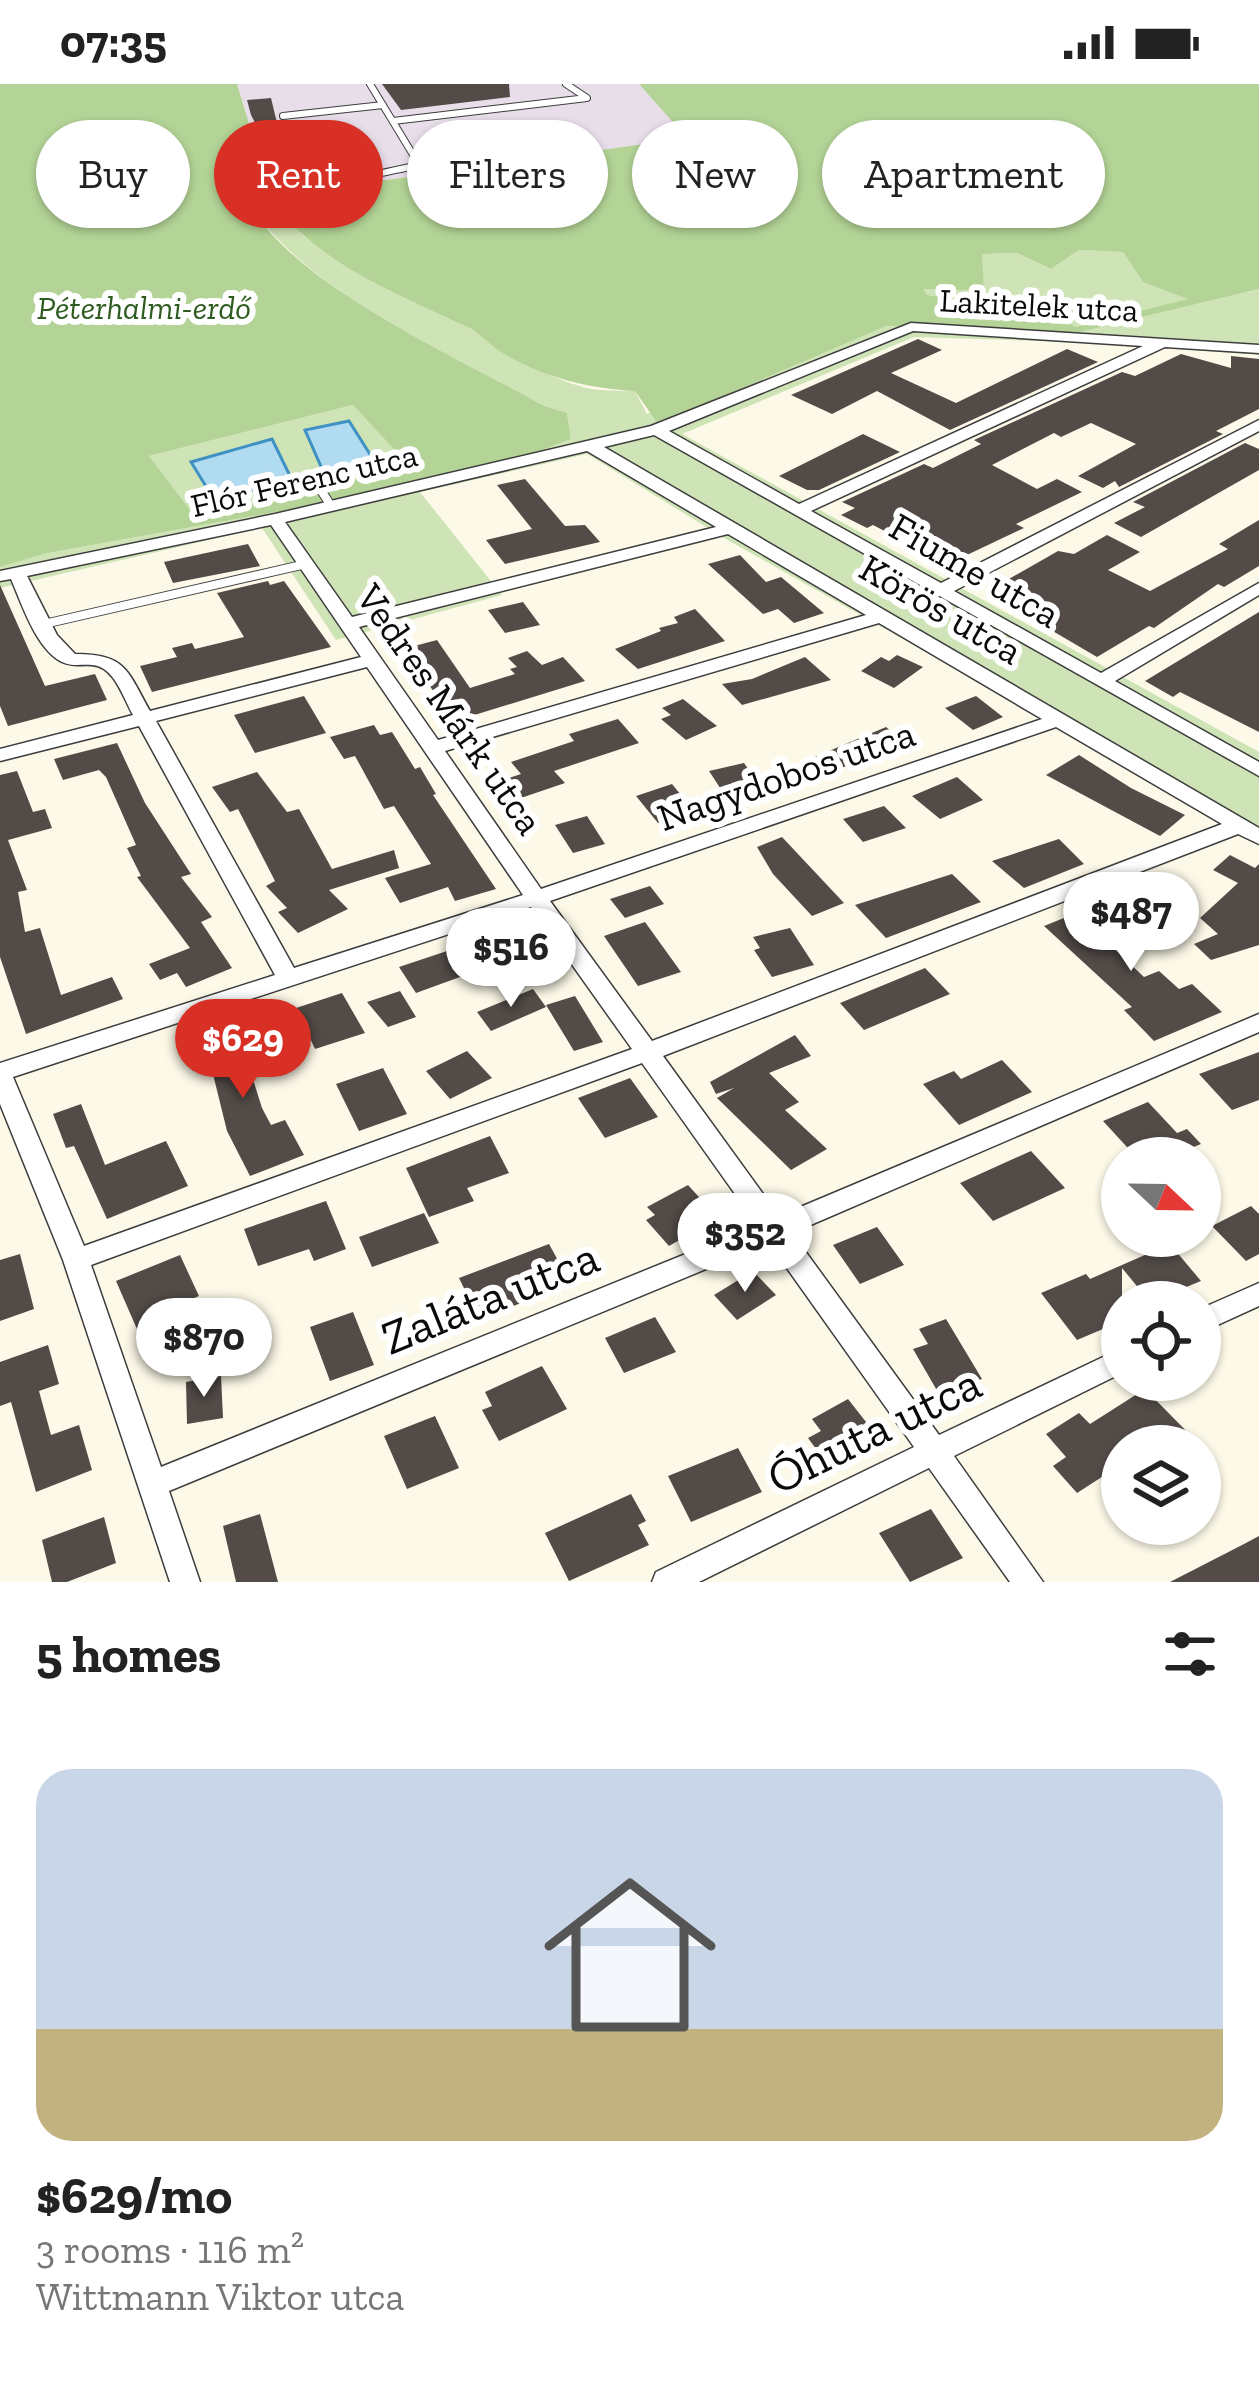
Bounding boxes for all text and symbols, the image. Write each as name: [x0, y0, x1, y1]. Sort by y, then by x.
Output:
text: 07:35: [60, 15, 167, 69]
chip: Buy: [36, 120, 190, 228]
chip: Rent: [214, 120, 383, 228]
chip: Filters: [407, 120, 608, 228]
chip: New: [632, 120, 798, 228]
chip: Apartment: [822, 120, 1105, 228]
street label: Lakitelek utca: [939, 280, 1139, 330]
park label: Péterhalmi-erdő: [37, 288, 252, 327]
street label: Flór Ferenc utca: [187, 435, 421, 525]
street label: Fiume utca: [882, 502, 1069, 638]
street label: Körös utca: [851, 544, 1031, 674]
street label: Vedres Márk utca: [346, 574, 554, 843]
street label: Nagydobos utca: [651, 709, 921, 841]
pin: $487: [1060, 872, 1202, 974]
text: $487: [1090, 887, 1172, 934]
pin: $516: [440, 908, 582, 1010]
text: $516: [473, 923, 549, 970]
pin: $629: [172, 999, 314, 1101]
text: $629: [202, 1014, 284, 1061]
north arrow: [1101, 1137, 1221, 1257]
map controls: [1101, 1137, 1221, 1545]
pin: $352: [674, 1193, 816, 1295]
text: $352: [704, 1208, 786, 1255]
street label: Zaláta utca: [373, 1228, 607, 1366]
button: locate: [1101, 1281, 1221, 1401]
pin: $870: [133, 1298, 275, 1400]
text: $870: [163, 1313, 245, 1360]
street label: Óhuta utca: [758, 1354, 990, 1506]
button: layers: [1101, 1425, 1221, 1545]
icon: filters: [1157, 1621, 1223, 1687]
text: 5 homes: [36, 1624, 221, 1685]
icon: home: [522, 1847, 738, 2063]
text: $629/mo: [36, 2165, 232, 2226]
text: 3 rooms · 116 m²: [36, 2226, 304, 2273]
text: Wittmann Viktor utca: [36, 2273, 404, 2320]

